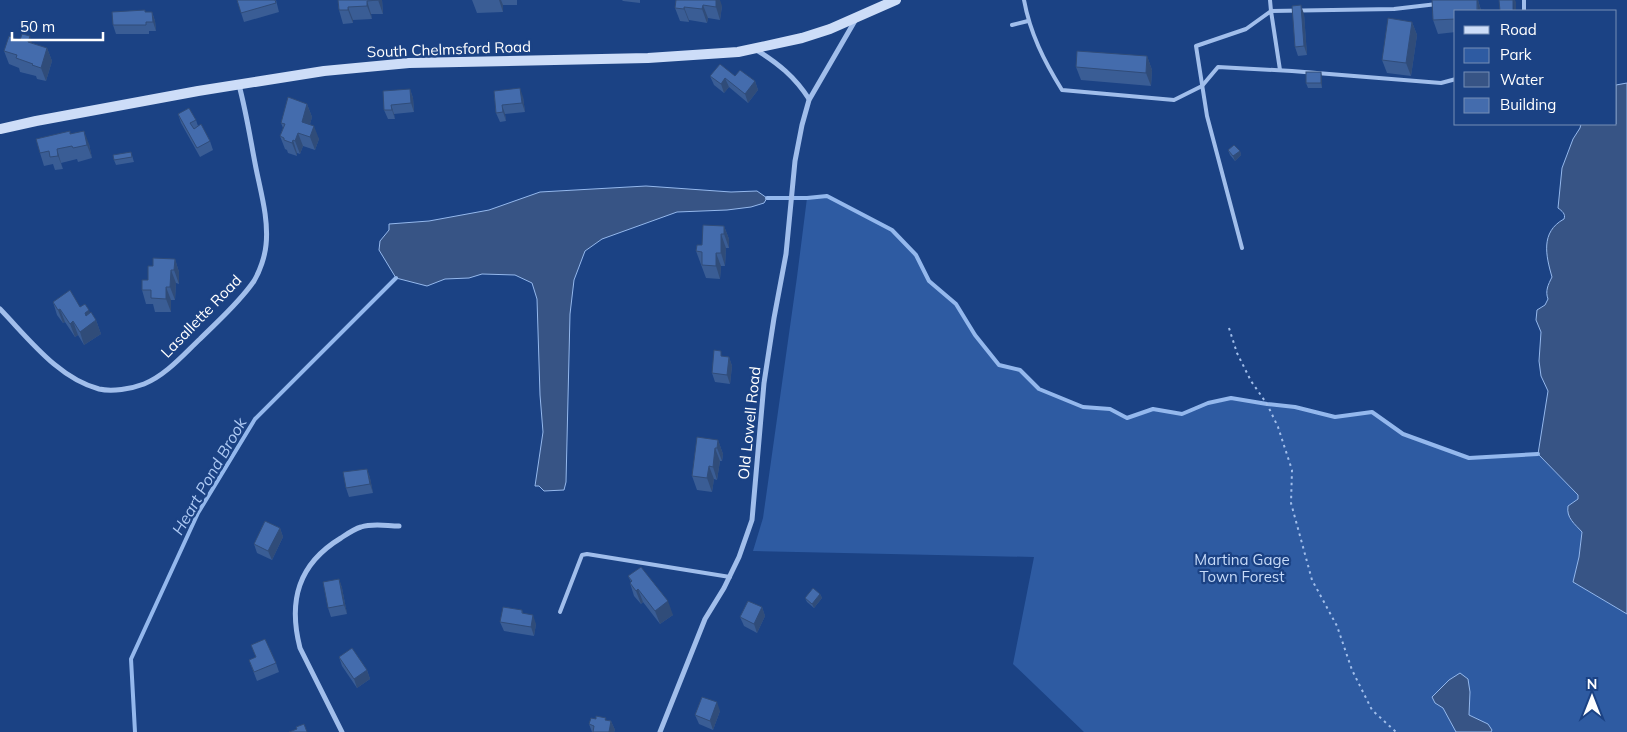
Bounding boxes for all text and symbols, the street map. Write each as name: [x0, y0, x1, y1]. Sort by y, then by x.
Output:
scale bar: [12, 10, 104, 42]
legend: [1454, 10, 1617, 125]
text: 50 m: [20, 17, 55, 36]
text: Road: [1500, 20, 1537, 39]
street label: South Chelmsford Road: [367, 37, 531, 61]
text: Park: [1500, 45, 1532, 64]
text: Water: [1500, 70, 1544, 89]
text: Building: [1500, 95, 1556, 114]
street label: Lasallette Road: [157, 271, 245, 361]
street label: Old Lowell Road: [734, 366, 764, 480]
water label: Heart Pond Brook: [167, 413, 251, 538]
park label: Martina Gage Town Forest: [1194, 550, 1290, 586]
north arrow: [1567, 672, 1617, 722]
text: N: [1587, 675, 1597, 693]

